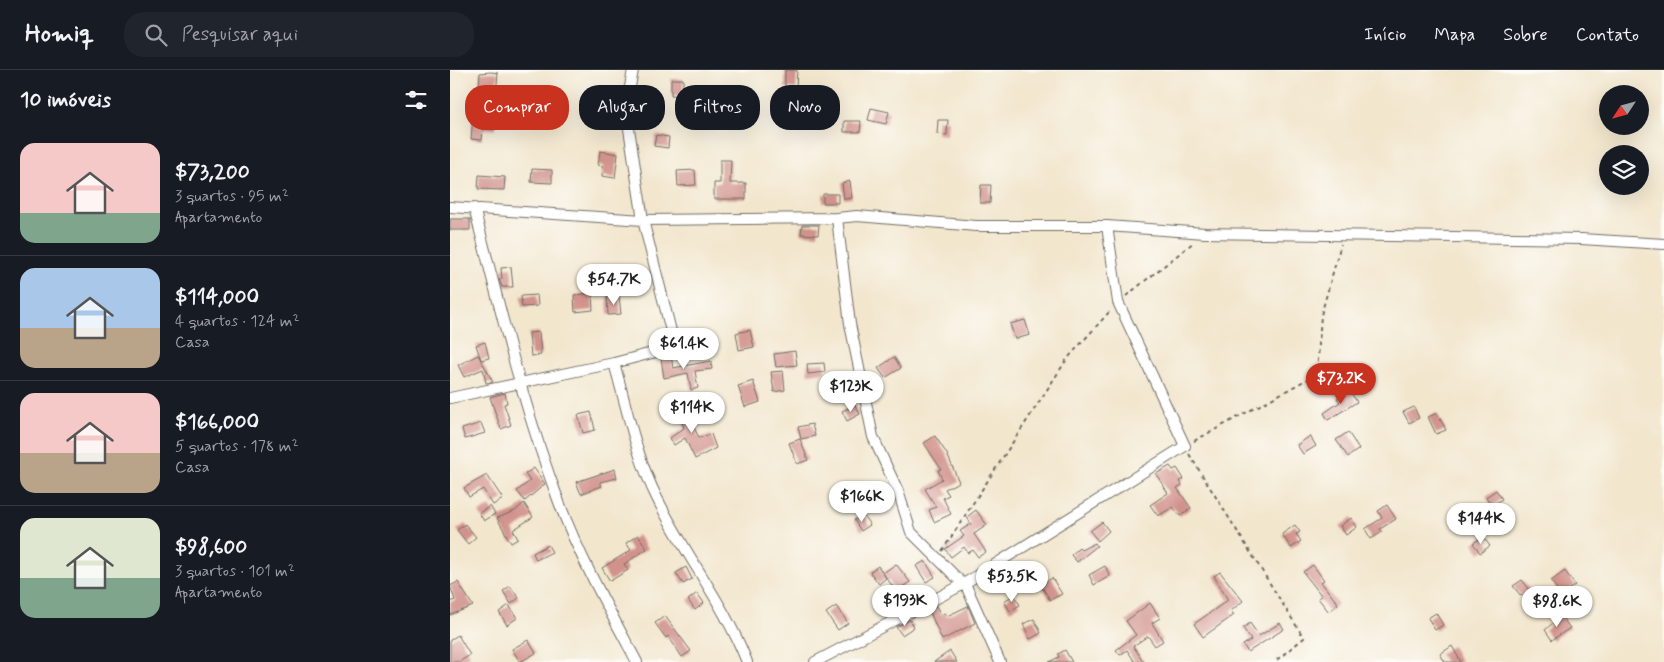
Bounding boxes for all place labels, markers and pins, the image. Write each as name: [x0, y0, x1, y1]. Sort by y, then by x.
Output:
pin: $54.7K: [573, 264, 655, 306]
pin: $61.4K: [643, 328, 725, 370]
pin: $73.2K: [1300, 362, 1382, 405]
pin: $123K: [816, 370, 886, 413]
pin: $114K: [657, 392, 727, 434]
pin: $166K: [827, 480, 897, 523]
pin: $144K: [1446, 502, 1516, 545]
pin: $53.5K: [971, 560, 1053, 603]
pin: $193K: [870, 584, 940, 627]
pin: $98.6K: [1516, 586, 1598, 628]

